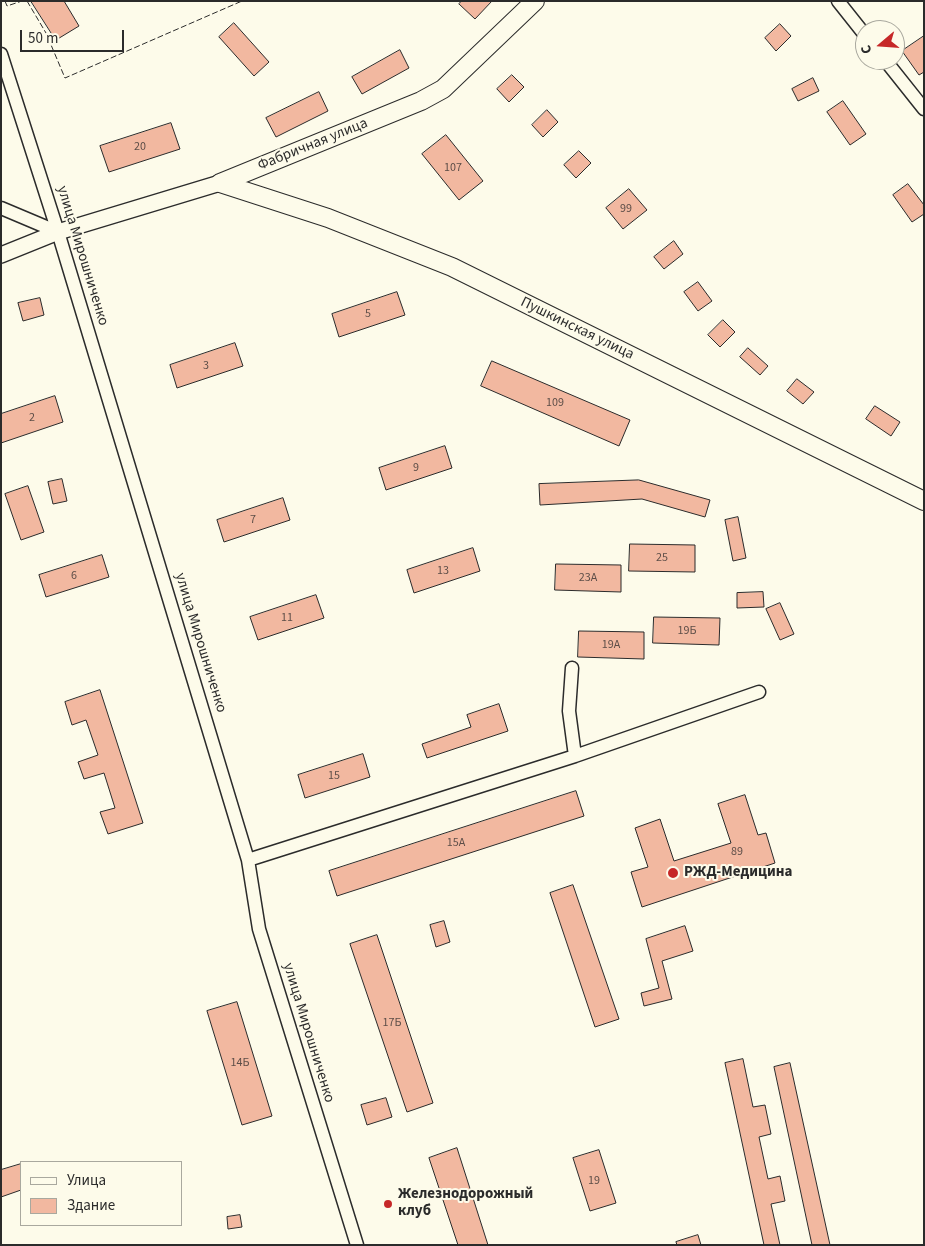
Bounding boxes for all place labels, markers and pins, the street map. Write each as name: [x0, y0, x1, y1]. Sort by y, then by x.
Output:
place label: РЖД-Медицина: [684, 864, 792, 882]
marker: РЖД-Медицина: [666, 866, 680, 880]
place label: Железнодорожный клуб: [398, 1186, 533, 1221]
marker: Железнодорожный клуб: [382, 1198, 394, 1210]

